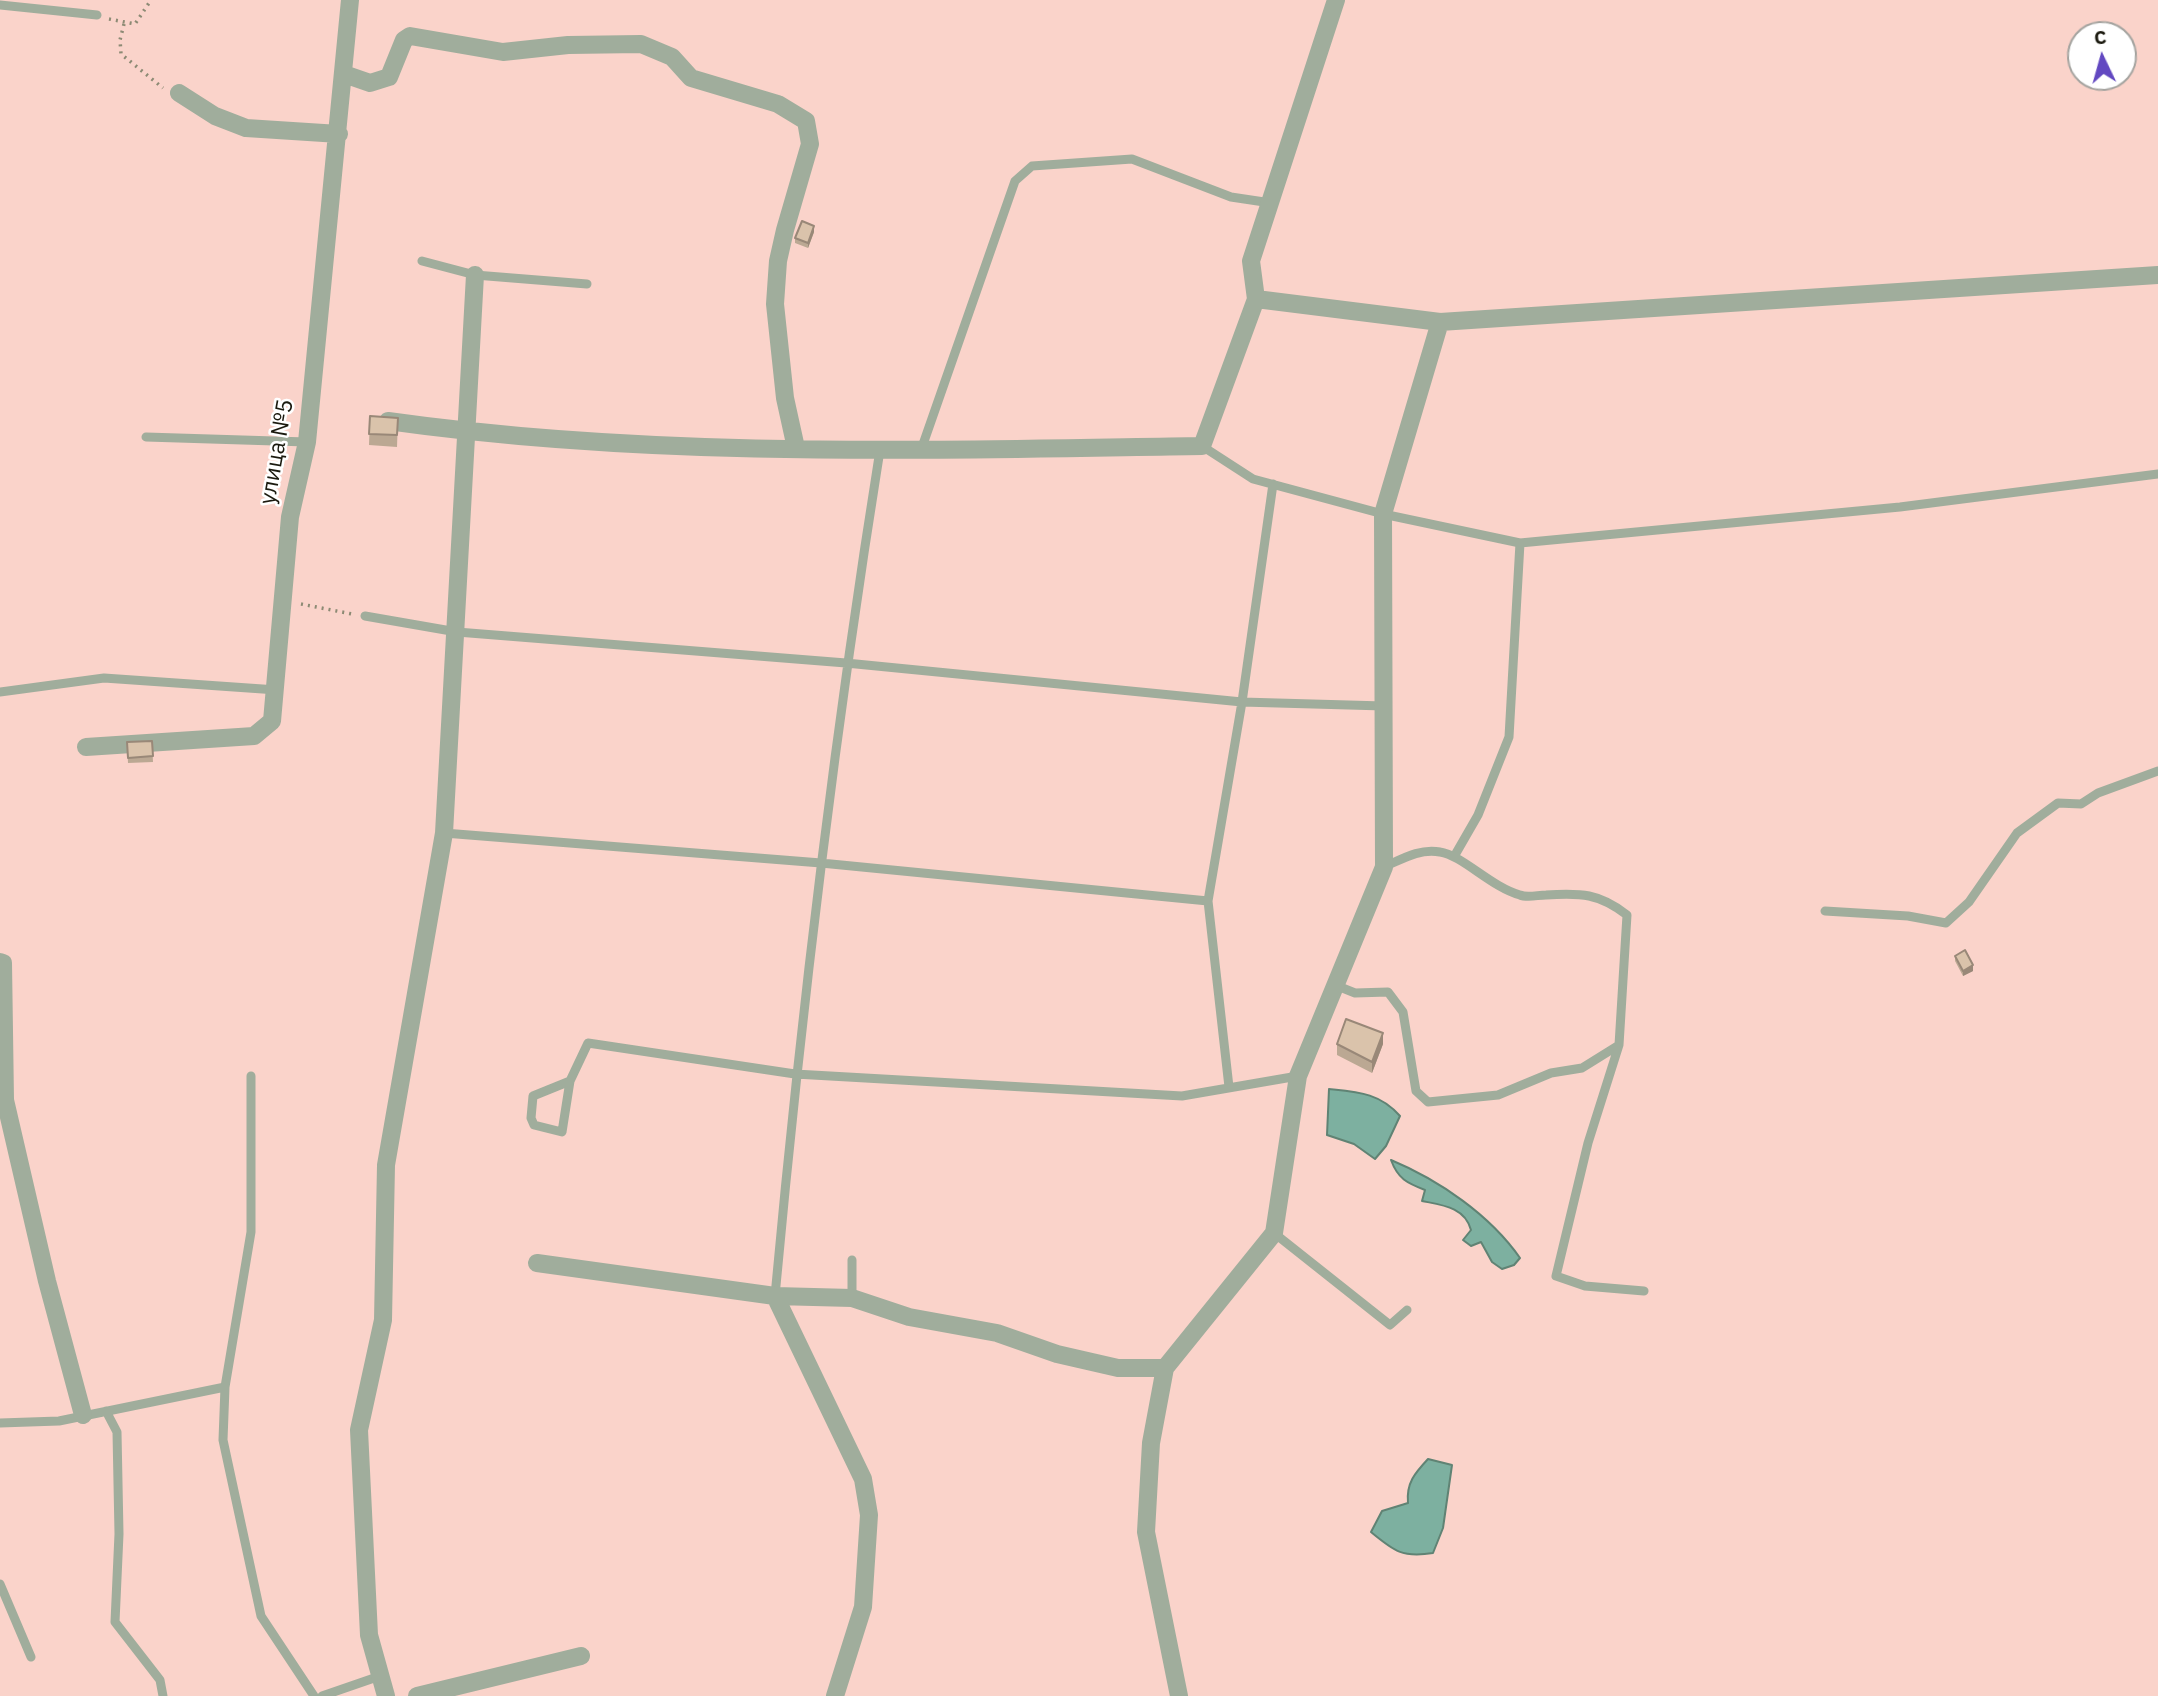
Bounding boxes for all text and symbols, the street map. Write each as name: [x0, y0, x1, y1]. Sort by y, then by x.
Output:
north arrow: [2067, 21, 2137, 91]
text: С: [2093, 25, 2108, 50]
street label: улица №5: [254, 397, 300, 507]

